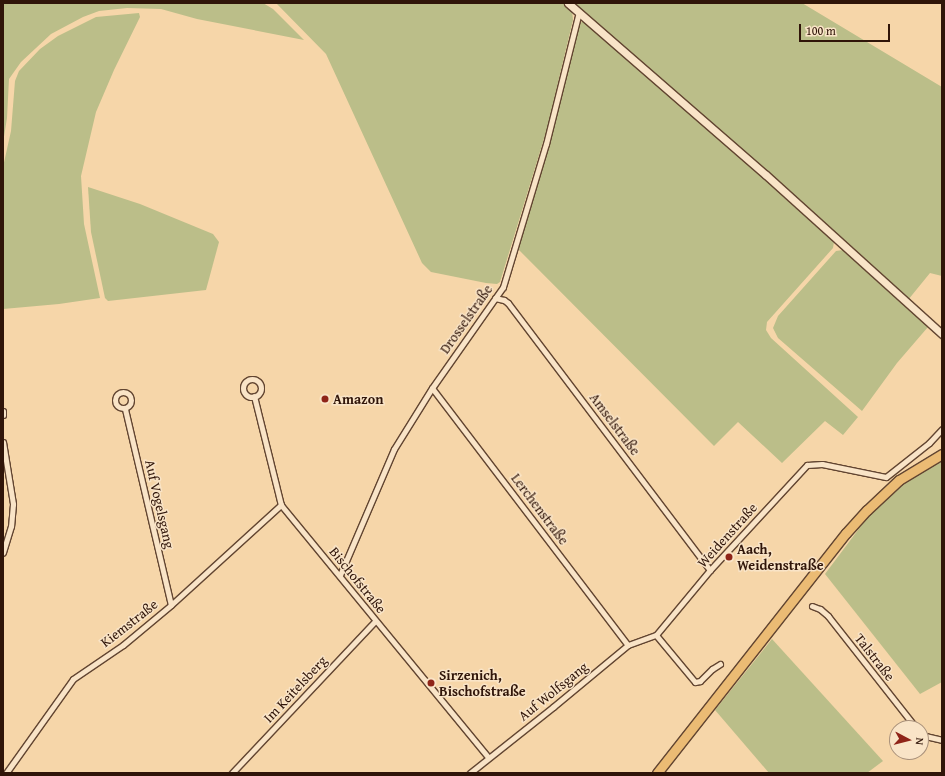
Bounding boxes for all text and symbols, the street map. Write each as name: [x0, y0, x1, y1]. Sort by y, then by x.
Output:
scale bar: [801, 16, 892, 42]
text: 100 m: [806, 22, 836, 39]
street label: Drosselstraße: [436, 281, 496, 357]
street label: Amselstraße: [586, 390, 644, 458]
place label: Amazon: [333, 391, 384, 407]
marker: Amazon: [320, 394, 330, 404]
street label: Auf Vogelsgang: [142, 458, 178, 550]
street label: Lerchenstraße: [508, 470, 572, 548]
street label: Weidenstraße: [694, 499, 760, 571]
place label: Aach, Weidenstraße: [737, 541, 824, 574]
street label: Bischofstraße: [326, 543, 390, 617]
marker: Aach, Weidenstraße: [724, 552, 734, 562]
street label: Kiemstraße: [97, 596, 161, 650]
street label: Talstraße: [851, 630, 899, 684]
street label: Im Keitelsberg: [260, 652, 330, 726]
street label: Auf Wolfsgang: [515, 658, 591, 724]
place label: Sirzenich, Bischofstraße: [439, 667, 526, 700]
marker: Sirzenich, Bischofstraße: [426, 678, 436, 688]
north arrow: [889, 720, 929, 760]
text: N: [912, 737, 928, 746]

